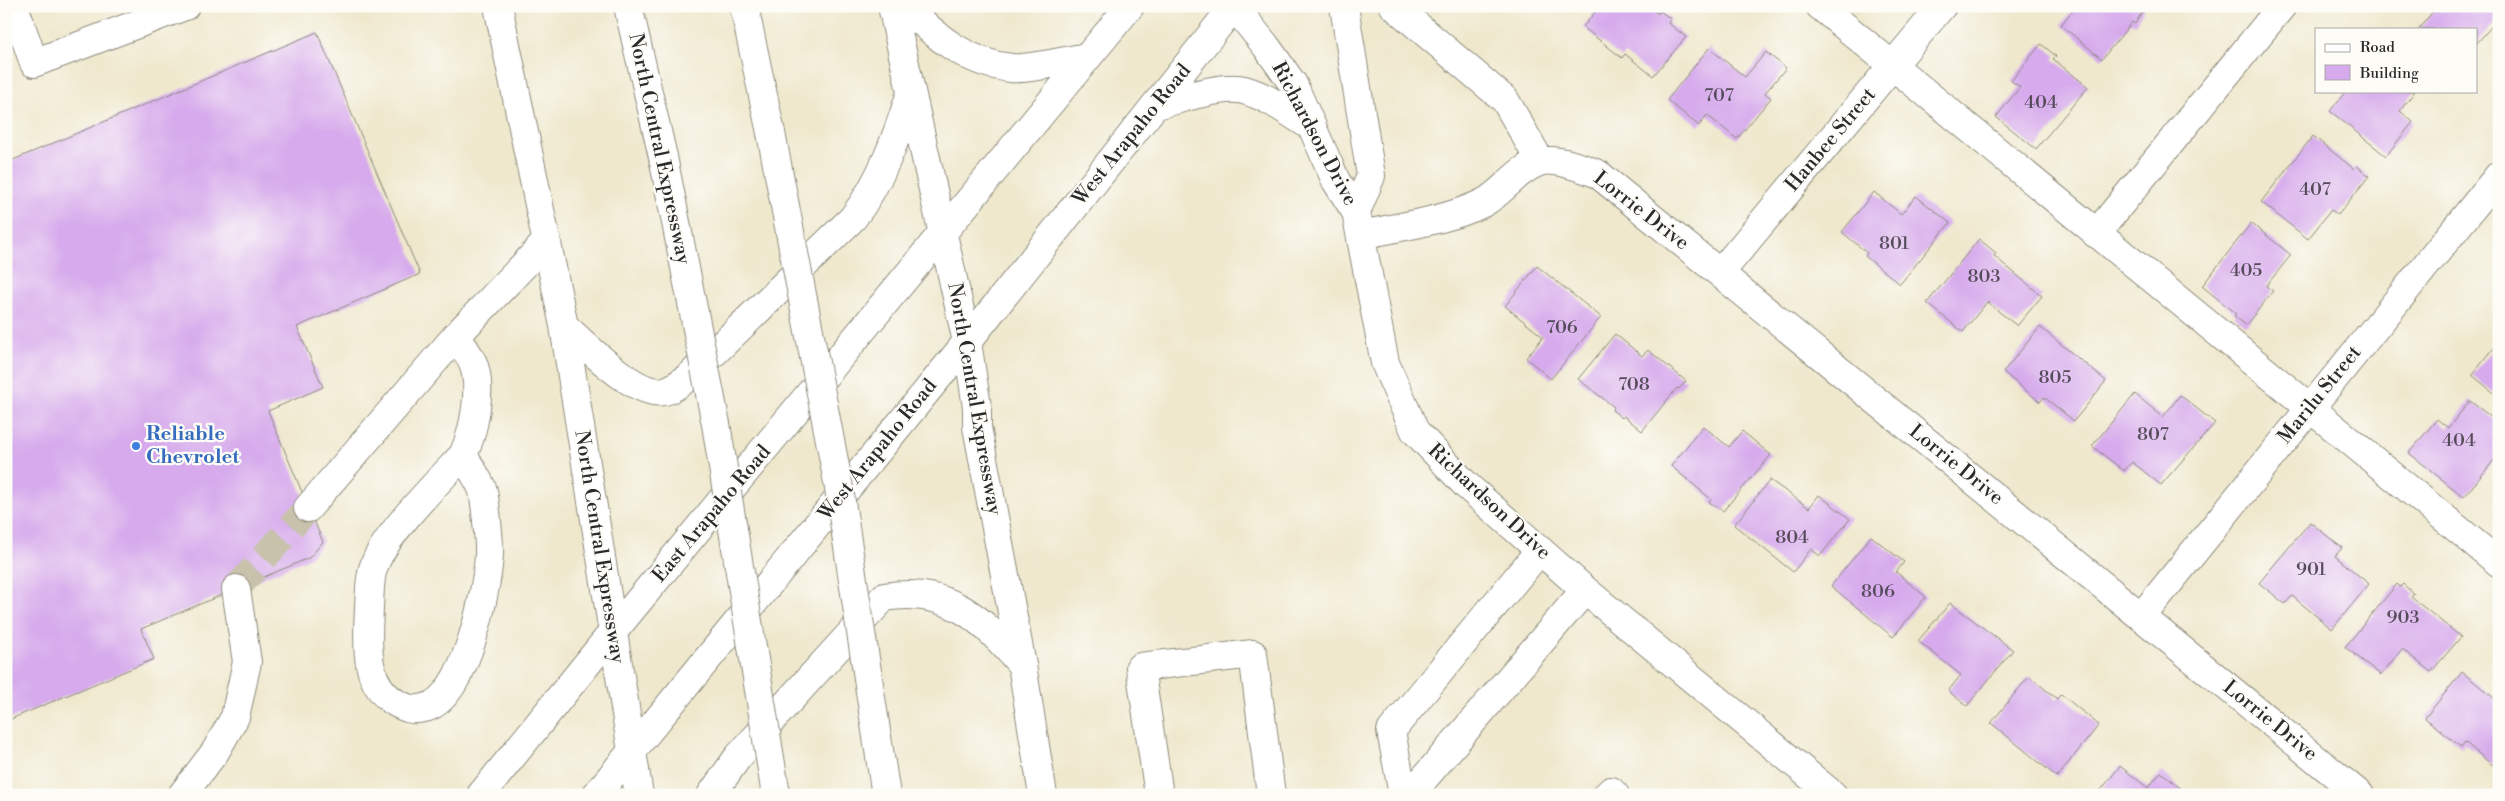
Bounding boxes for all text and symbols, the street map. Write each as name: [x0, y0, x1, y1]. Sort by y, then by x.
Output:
legend: [2315, 28, 2478, 92]
street label: North Central Expressway: [622, 31, 696, 267]
text: Road: [2360, 38, 2395, 57]
street label: Richardson Drive: [1266, 58, 1362, 210]
street label: West Arapaho Road: [1067, 59, 1197, 212]
text: Building: [2359, 64, 2419, 83]
street label: Hanbee Street: [1780, 83, 1882, 197]
house number: 707: [1704, 84, 1734, 107]
house number: 404: [2024, 91, 2058, 114]
street label: Lorrie Drive: [1588, 166, 1694, 256]
house number: 407: [2299, 178, 2331, 201]
house number: 801: [1879, 232, 1909, 255]
house number: 405: [2230, 259, 2262, 282]
house number: 803: [1968, 265, 2001, 288]
street label: North Central Expressway: [941, 281, 1007, 517]
house number: 706: [1546, 316, 1578, 339]
street label: Marilu Street: [2273, 341, 2367, 449]
house number: 805: [2039, 366, 2072, 389]
house number: 708: [1618, 373, 1650, 396]
street label: West Arapaho Road: [813, 374, 943, 527]
street label: Lorrie Drive: [1904, 419, 2008, 511]
place label: Reliable Chevrolet: [146, 422, 240, 470]
house number: 807: [2137, 423, 2169, 446]
street label: North Central Expressway: [568, 429, 630, 666]
house number: 404: [2442, 429, 2476, 452]
street label: Richardson Drive: [1422, 439, 1556, 565]
marker: Reliable Chevrolet: [130, 440, 142, 452]
street label: East Arapaho Road: [647, 440, 777, 588]
house number: 804: [1775, 526, 1809, 549]
house number: 901: [2296, 558, 2326, 581]
house number: 806: [1861, 580, 1895, 603]
house number: 903: [2387, 606, 2419, 629]
street label: Lorrie Drive: [2218, 675, 2322, 767]

